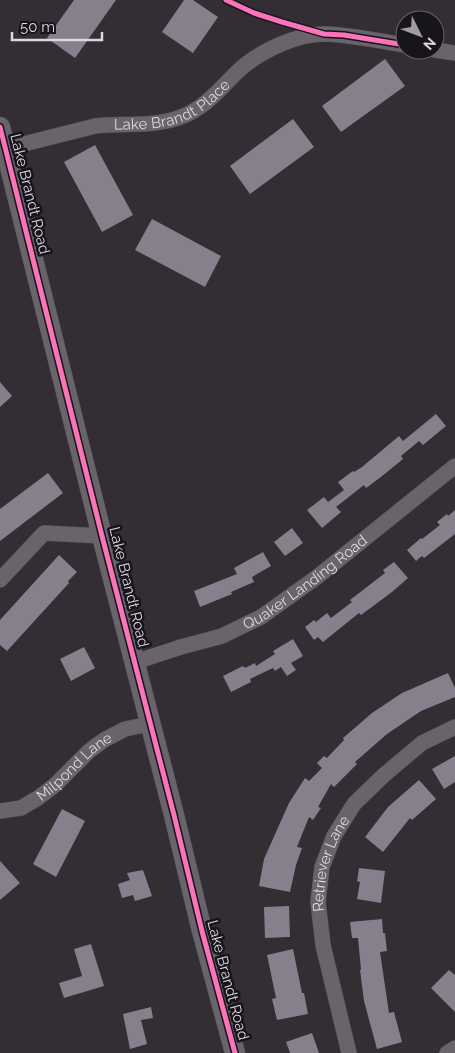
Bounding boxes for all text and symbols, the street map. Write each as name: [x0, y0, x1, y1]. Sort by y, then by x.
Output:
scale bar: [12, 10, 102, 42]
north arrow: [395, 10, 445, 60]
text: 50 m: [20, 18, 55, 36]
text: N: [420, 34, 439, 53]
street label: Lake Brandt Place: [114, 76, 234, 134]
street label: Lake Brandt Road: [6, 132, 54, 256]
street label: Lake Brandt Road: [105, 525, 153, 649]
street label: Quaker Landing Road: [240, 531, 371, 633]
street label: Milpond Lane: [33, 728, 115, 805]
street label: Retriever Lane: [309, 812, 354, 912]
street label: Lake Brandt Road: [203, 918, 253, 1042]

